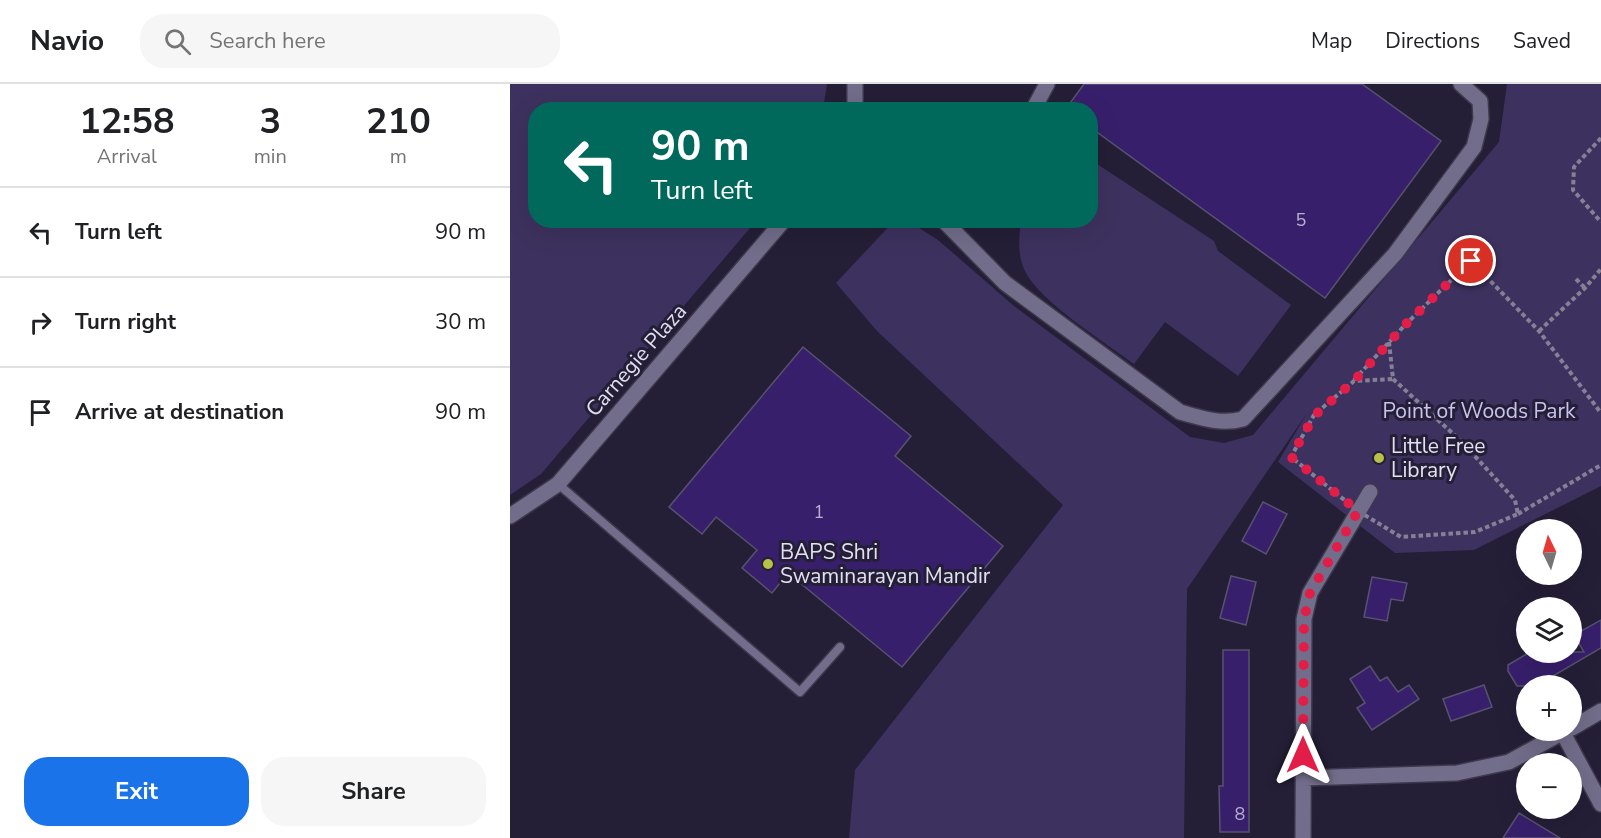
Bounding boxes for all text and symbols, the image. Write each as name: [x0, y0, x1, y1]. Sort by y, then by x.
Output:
search box: [140, 14, 560, 68]
text: Navio: [30, 22, 104, 60]
icon: search: [161, 25, 194, 58]
text: Search here: [209, 26, 326, 56]
text: Map: [1311, 27, 1352, 55]
text: Directions: [1385, 27, 1480, 55]
text: Saved: [1513, 27, 1571, 55]
text: 12:58: [79, 97, 175, 146]
text: 3: [259, 97, 281, 146]
text: 210: [366, 97, 431, 146]
text: 90 m: [651, 118, 750, 175]
icon: left: [552, 126, 630, 204]
text: Arrival: [97, 143, 157, 170]
text: min: [254, 143, 287, 170]
text: m: [390, 143, 407, 170]
text: Turn left: [651, 172, 752, 209]
house number: 5: [1296, 208, 1306, 232]
icon: left: [24, 216, 57, 249]
text: Turn left: [75, 217, 162, 247]
text: 90 m: [435, 217, 486, 247]
pin: [1445, 235, 1496, 286]
icon: arrive: [1454, 244, 1487, 277]
street label: Carnegie Plaza: [579, 298, 693, 422]
icon: right: [24, 306, 57, 339]
text: Turn right: [75, 307, 176, 337]
text: 30 m: [435, 307, 486, 337]
icon: arrive: [24, 396, 57, 429]
text: Arrive at destination: [75, 397, 284, 427]
text: 90 m: [435, 397, 486, 427]
park label: Point of Woods Park: [1383, 397, 1576, 425]
place label: Little Free Library: [1391, 432, 1485, 484]
marker: Little Free Library: [1372, 451, 1386, 465]
house number: 1: [814, 500, 824, 524]
north arrow: [1516, 519, 1582, 585]
map controls: [1516, 519, 1582, 819]
place label: BAPS Shri Swaminarayan Mandir: [780, 538, 991, 590]
marker: BAPS Shri Swaminarayan Mandir: [761, 557, 775, 571]
button: layers: [1516, 597, 1582, 663]
button: +: [1516, 675, 1582, 741]
position arrow: [1271, 723, 1335, 787]
button: −: [1516, 753, 1582, 819]
button: Exit: [24, 757, 249, 826]
button: Share: [261, 757, 486, 826]
house number: 8: [1235, 802, 1245, 826]

